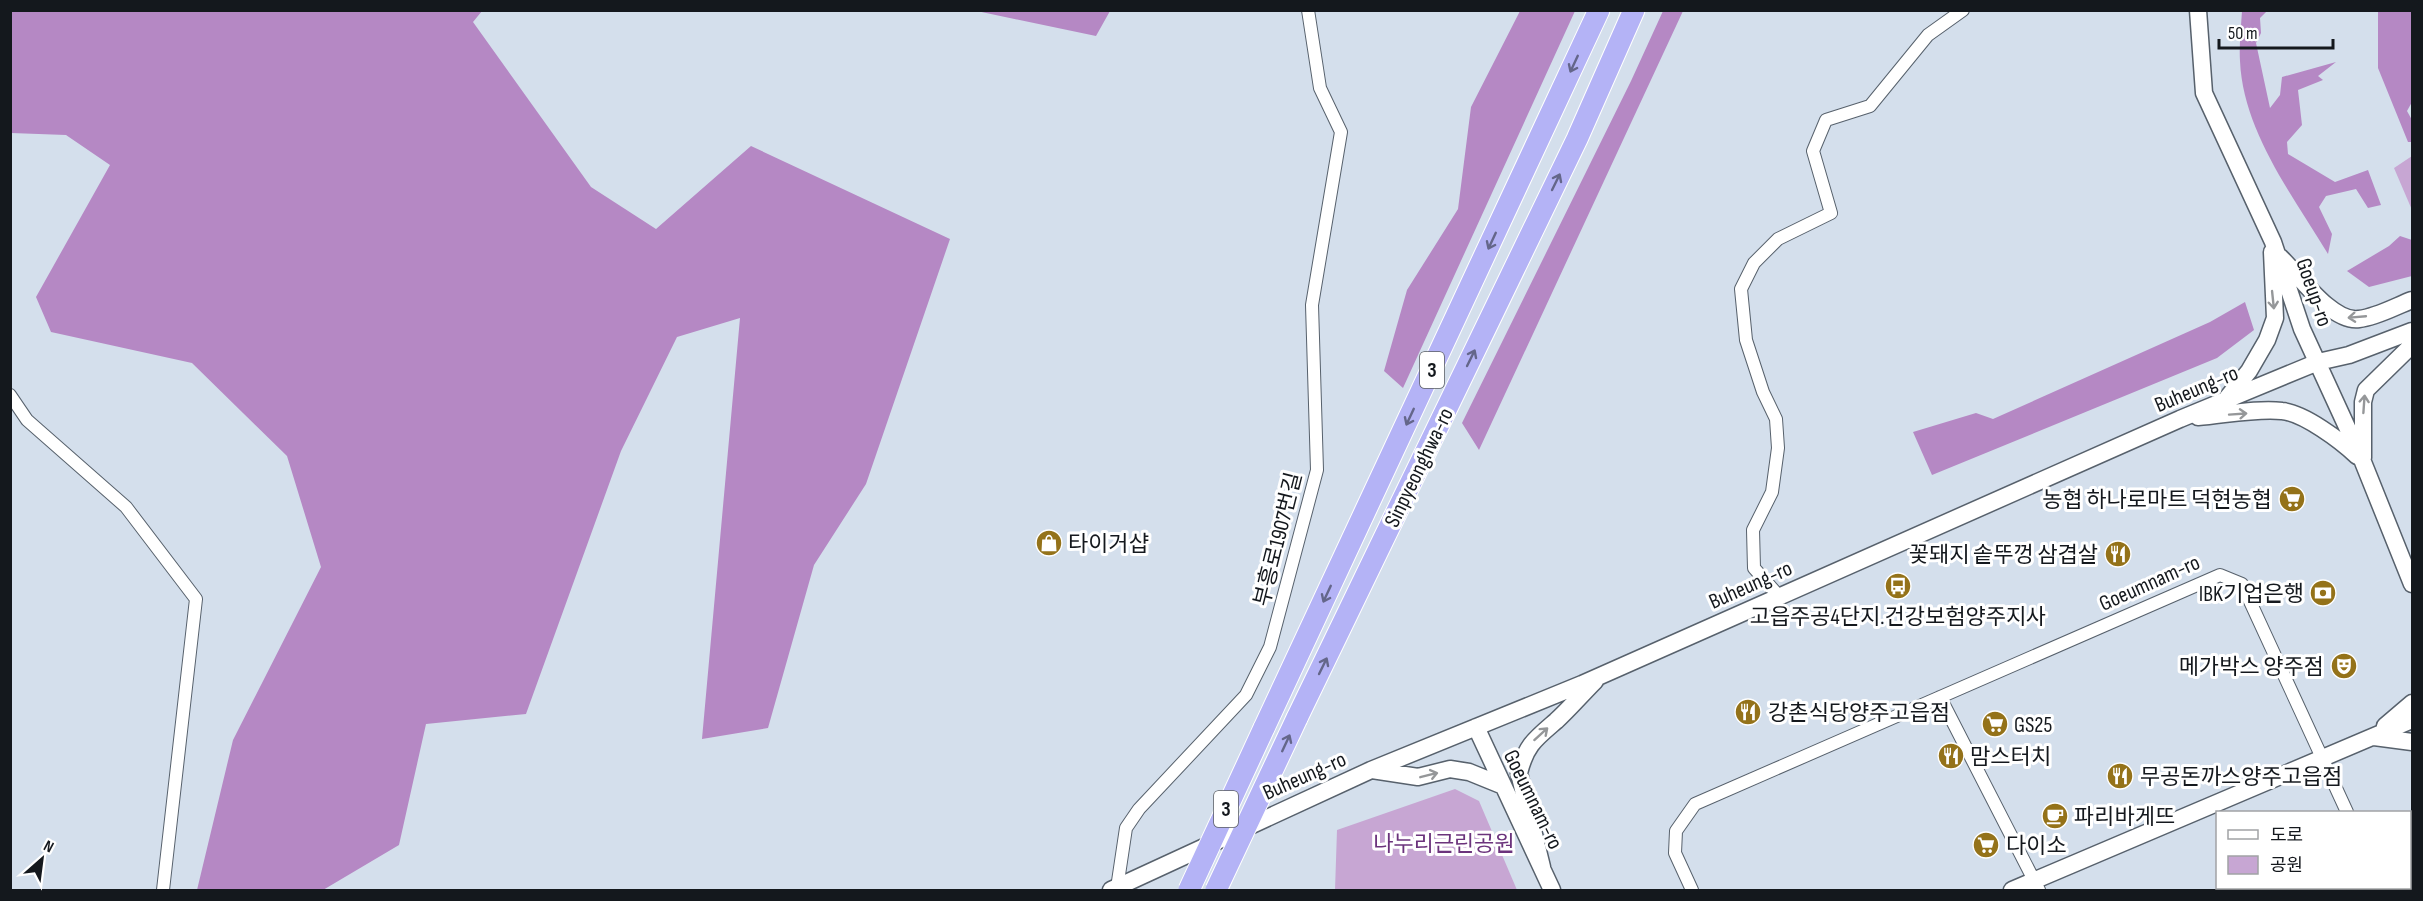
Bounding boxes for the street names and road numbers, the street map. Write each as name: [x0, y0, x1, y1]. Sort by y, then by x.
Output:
street label: Goeup-ro: [2289, 255, 2338, 330]
road number: 3: [1420, 352, 1444, 388]
street label: Buheung-ro: [2151, 360, 2242, 419]
street label: Sinpyeonghwa-ro: [1379, 404, 1460, 532]
street label: 부흥로1907번길: [1249, 470, 1308, 609]
street label: Goeumnam-ro: [2095, 549, 2204, 618]
street label: Buheung-ro: [1705, 555, 1796, 616]
street label: Goeumnam-ro: [1497, 745, 1568, 854]
street label: Buheung-ro: [1259, 746, 1350, 807]
road number: 3: [1214, 791, 1238, 827]

